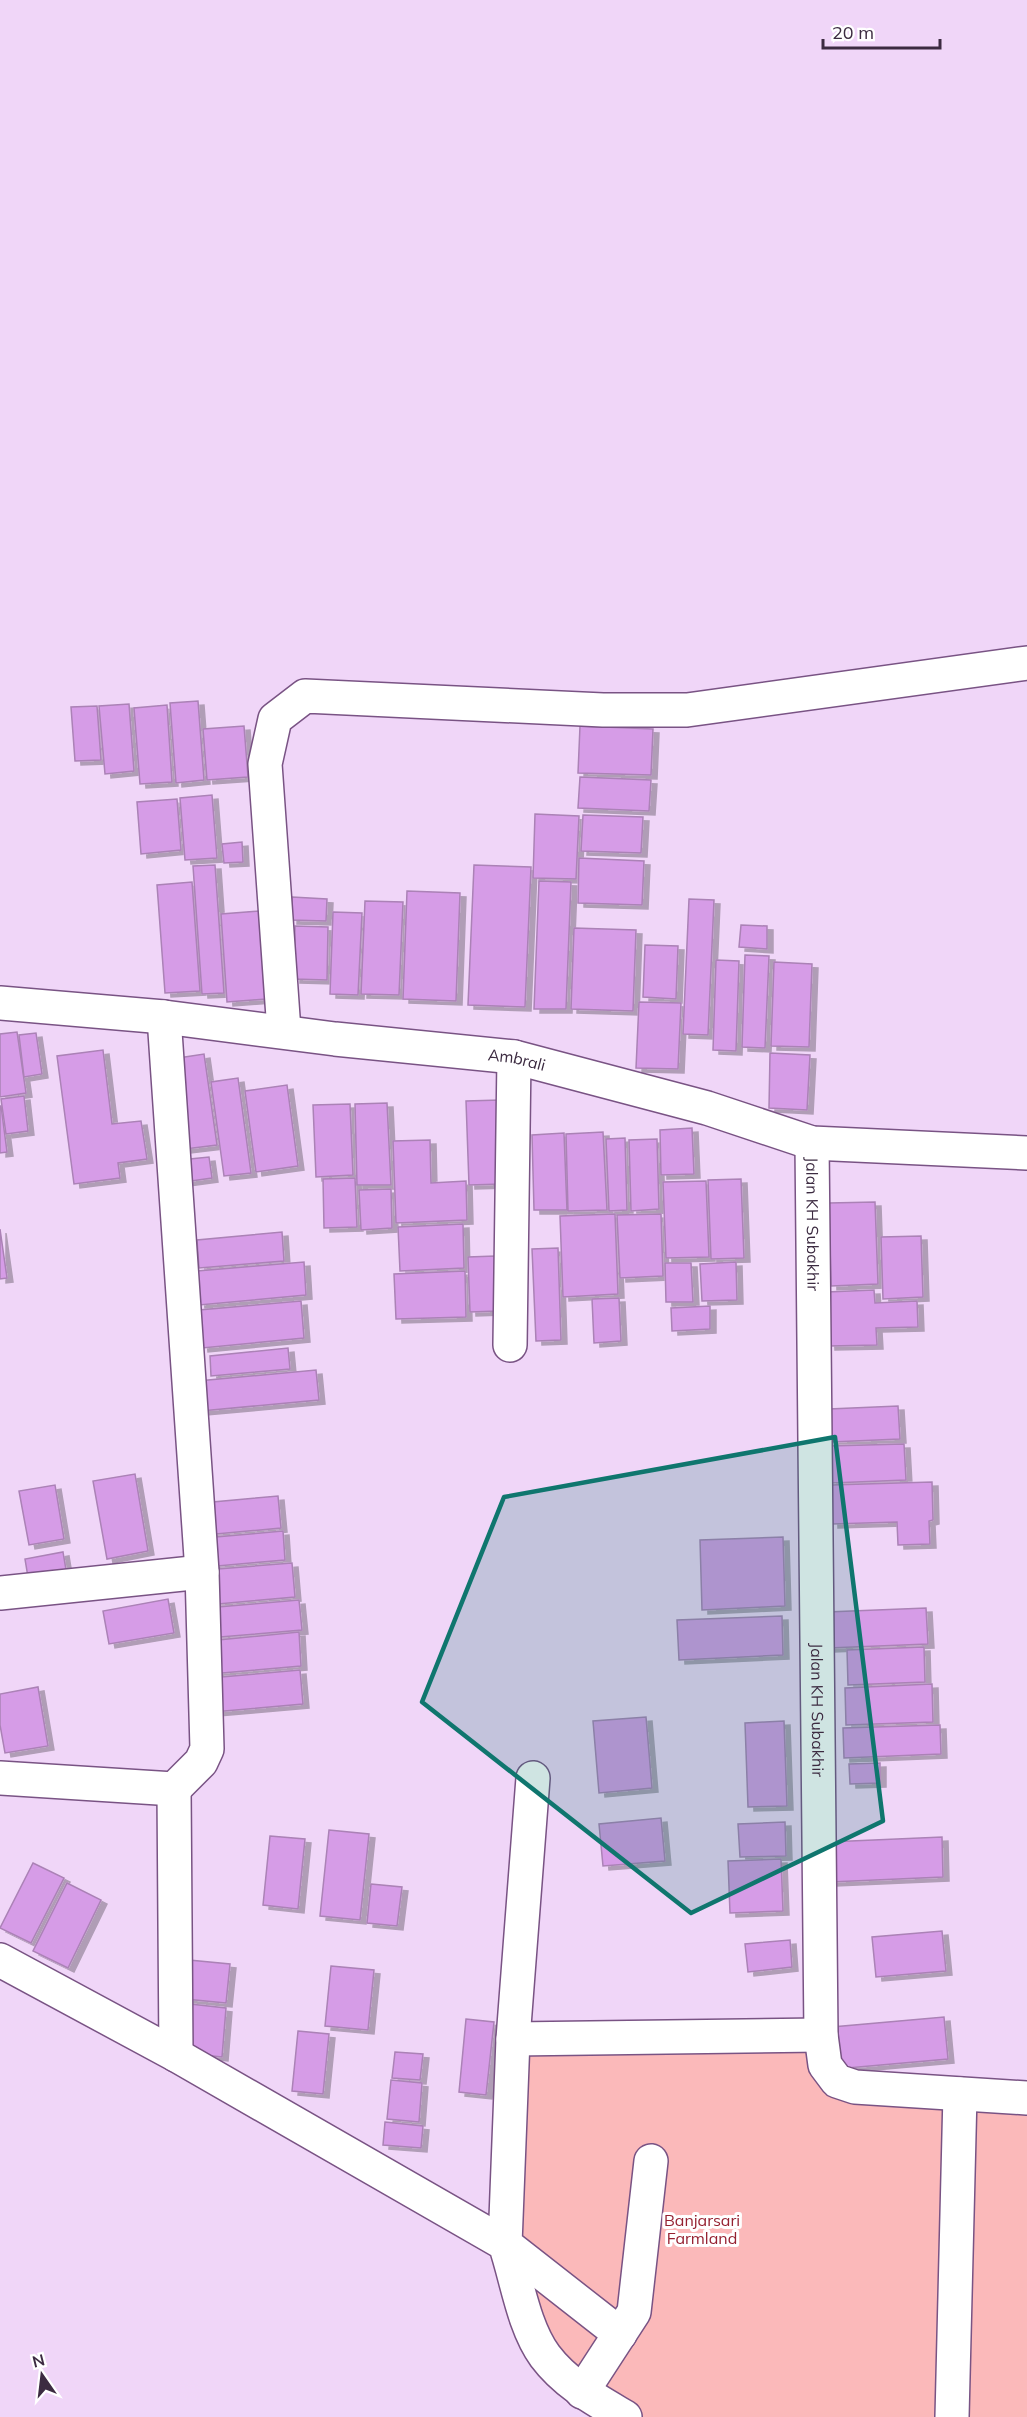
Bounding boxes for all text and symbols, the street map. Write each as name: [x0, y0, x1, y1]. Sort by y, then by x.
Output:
scale bar: [823, 12, 940, 50]
text: 20 m: [832, 21, 874, 44]
street label: Ambrali: [487, 1044, 548, 1075]
street label: Jalan KH Subakhir: [802, 1157, 823, 1291]
street label: Jalan KH Subakhir: [807, 1643, 828, 1777]
park label: Banjarsari Farmland: [664, 2210, 740, 2248]
north arrow: [12, 2345, 72, 2405]
text: N: [30, 2349, 47, 2372]

